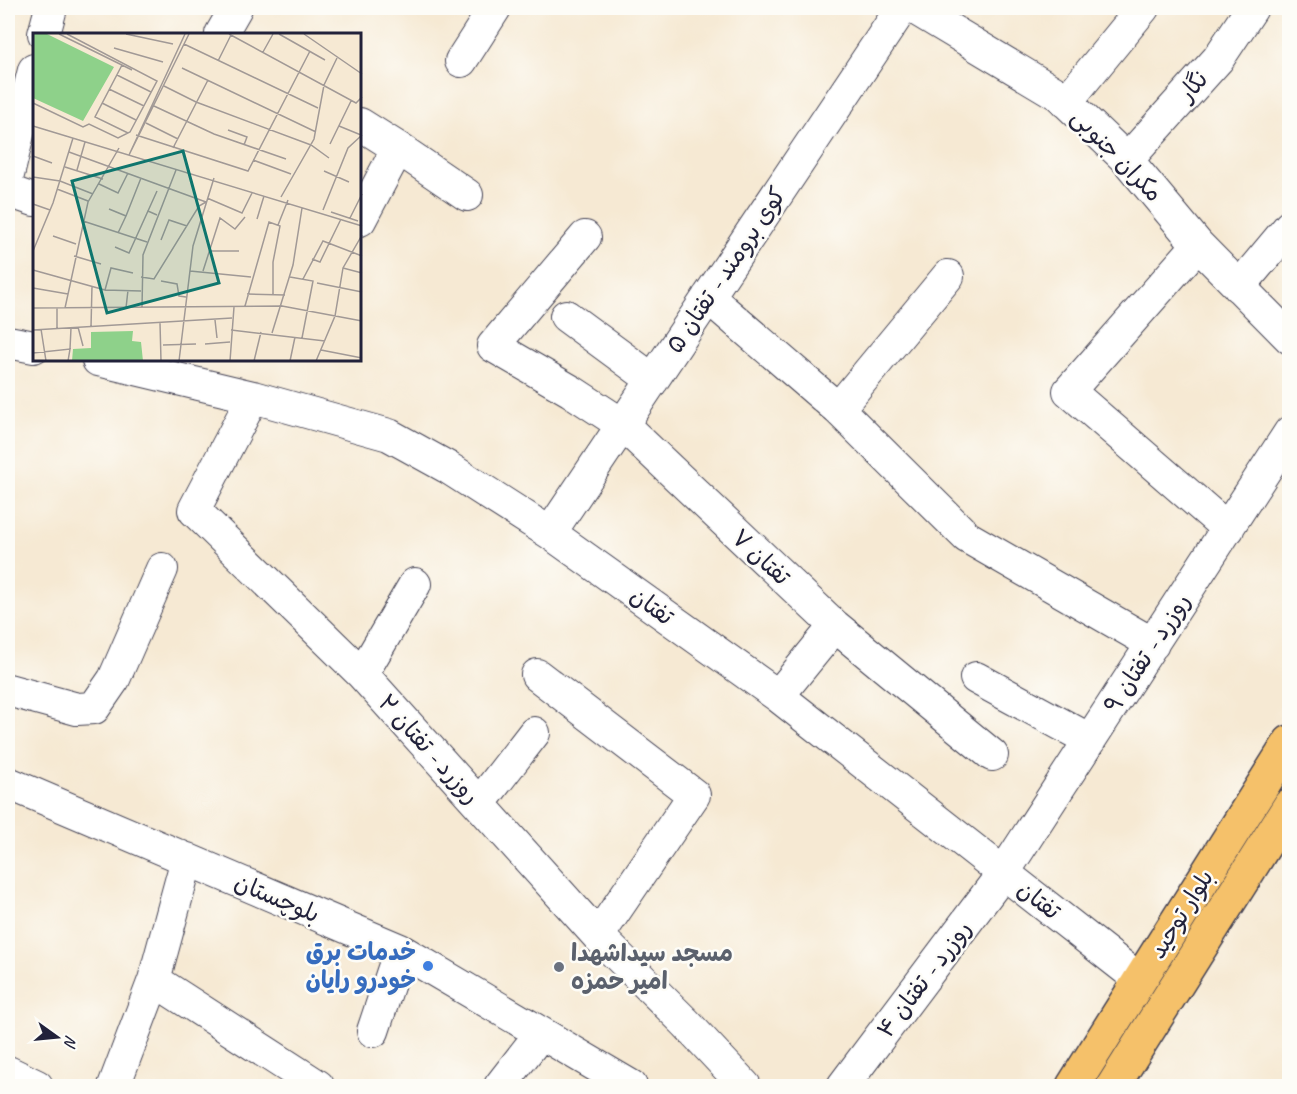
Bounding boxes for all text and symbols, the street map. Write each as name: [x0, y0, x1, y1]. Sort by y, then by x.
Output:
inset map: [33, 33, 362, 362]
street label: نگار: [1170, 64, 1214, 109]
street label: مکران جنوبی: [1064, 102, 1169, 209]
street label: کوی برومند - تفتان ۵: [659, 181, 793, 359]
street label: تفتان ۷: [725, 522, 797, 592]
street label: تفتان: [624, 580, 680, 632]
street label: روزرد - تفتان ۹: [1097, 588, 1197, 718]
street label: روزرد - تفتان ۲: [372, 688, 486, 810]
street label: بلوار توحید: [1142, 864, 1220, 964]
street label: بلوچستان: [230, 867, 324, 930]
street label: تفتان: [1011, 874, 1067, 927]
street label: روزرد - تفتان ۴: [870, 914, 978, 1044]
place label: خدمات برق خودرو رایان: [305, 937, 416, 996]
place label: مسجد سیداشهدا امیر حمزه: [571, 938, 733, 996]
marker: خدمات برق خودرو رایان: [421, 959, 435, 973]
marker: مسجد سیداشهدا امیر حمزه: [552, 960, 566, 974]
north arrow: [27, 1007, 87, 1067]
text: N: [59, 1033, 81, 1051]

